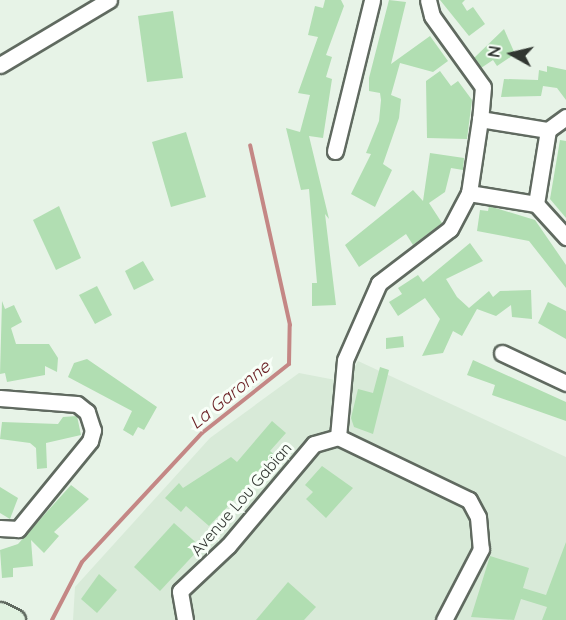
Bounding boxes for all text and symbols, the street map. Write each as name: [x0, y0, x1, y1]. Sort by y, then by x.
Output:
north arrow: [482, 24, 542, 84]
text: N: [483, 44, 505, 59]
water label: La Garonne: [185, 356, 275, 434]
street label: Avenue Lou Gabian: [187, 438, 295, 560]

